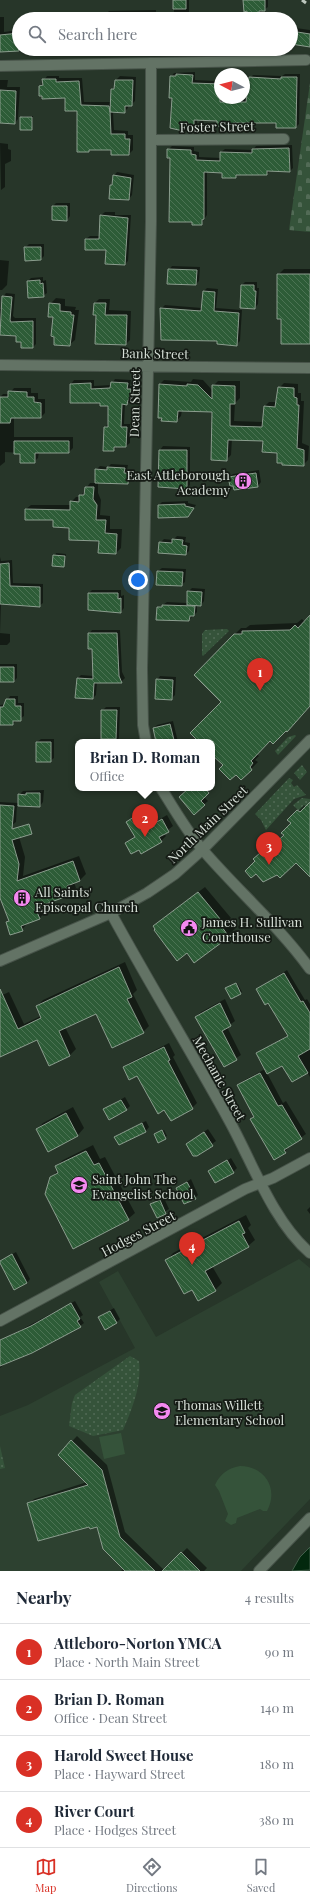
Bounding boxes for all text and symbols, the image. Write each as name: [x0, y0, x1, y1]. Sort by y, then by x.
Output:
search box: [12, 12, 298, 56]
icon: search: [26, 23, 48, 45]
text: Search here: [58, 24, 137, 44]
north arrow: [214, 68, 250, 104]
street label: Foster Street: [179, 117, 255, 135]
street label: Bank Street: [121, 344, 189, 362]
street label: Dean Street: [125, 368, 143, 437]
place label: East Attleborough Academy: [126, 466, 230, 498]
building icon: East Attleborough Academy: [233, 471, 253, 491]
your location: [128, 570, 148, 590]
pin: 1: [247, 658, 273, 691]
popup: [75, 739, 215, 791]
text: Brian D. Roman: [90, 747, 200, 767]
text: Office: [90, 767, 124, 784]
street label: North Main Street: [163, 781, 251, 867]
pin: 2: [132, 804, 158, 837]
pin: 3: [256, 832, 282, 865]
place label: All Saints' Episcopal Church: [34, 883, 138, 915]
building icon: All Saints' Episcopal Church: [12, 888, 32, 908]
place label: James H. Sullivan Courthouse: [201, 913, 303, 945]
public building icon: James H. Sullivan Courthouse: [179, 918, 199, 938]
street label: Mechanic Street: [190, 1033, 250, 1124]
place label: Saint John The Evangelist School: [92, 1170, 194, 1202]
school or university icon: Saint John The Evangelist School: [69, 1175, 89, 1195]
street label: Hodges Street: [98, 1206, 178, 1260]
pin: 4: [179, 1232, 205, 1265]
place label: Thomas Willett Elementary School: [175, 1396, 284, 1428]
school or university icon: Thomas Willett Elementary School: [152, 1401, 172, 1421]
text: Nearby: [16, 1586, 71, 1608]
text: 4 results: [245, 1589, 294, 1606]
text: Attleboro-Norton YMCA: [54, 1633, 221, 1653]
text: 1: [27, 1643, 31, 1660]
text: 90 m: [265, 1643, 294, 1660]
text: Place · North Main Street: [54, 1653, 199, 1670]
text: Brian D. Roman: [54, 1689, 165, 1709]
text: 2: [26, 1699, 32, 1716]
text: 140 m: [260, 1699, 294, 1716]
text: Office · Dean Street: [54, 1709, 167, 1726]
text: Harold Sweet House: [54, 1745, 194, 1765]
text: 3: [26, 1755, 32, 1772]
text: 180 m: [260, 1755, 294, 1772]
text: Place · Hayward Street: [54, 1765, 185, 1782]
text: River Court: [54, 1801, 135, 1821]
text: 4: [26, 1811, 32, 1828]
text: 380 m: [259, 1811, 294, 1828]
text: Place · Hodges Street: [54, 1821, 176, 1838]
tab: Map: [35, 1856, 57, 1895]
tab: Directions: [126, 1856, 177, 1895]
tab: Saved: [247, 1856, 275, 1895]

